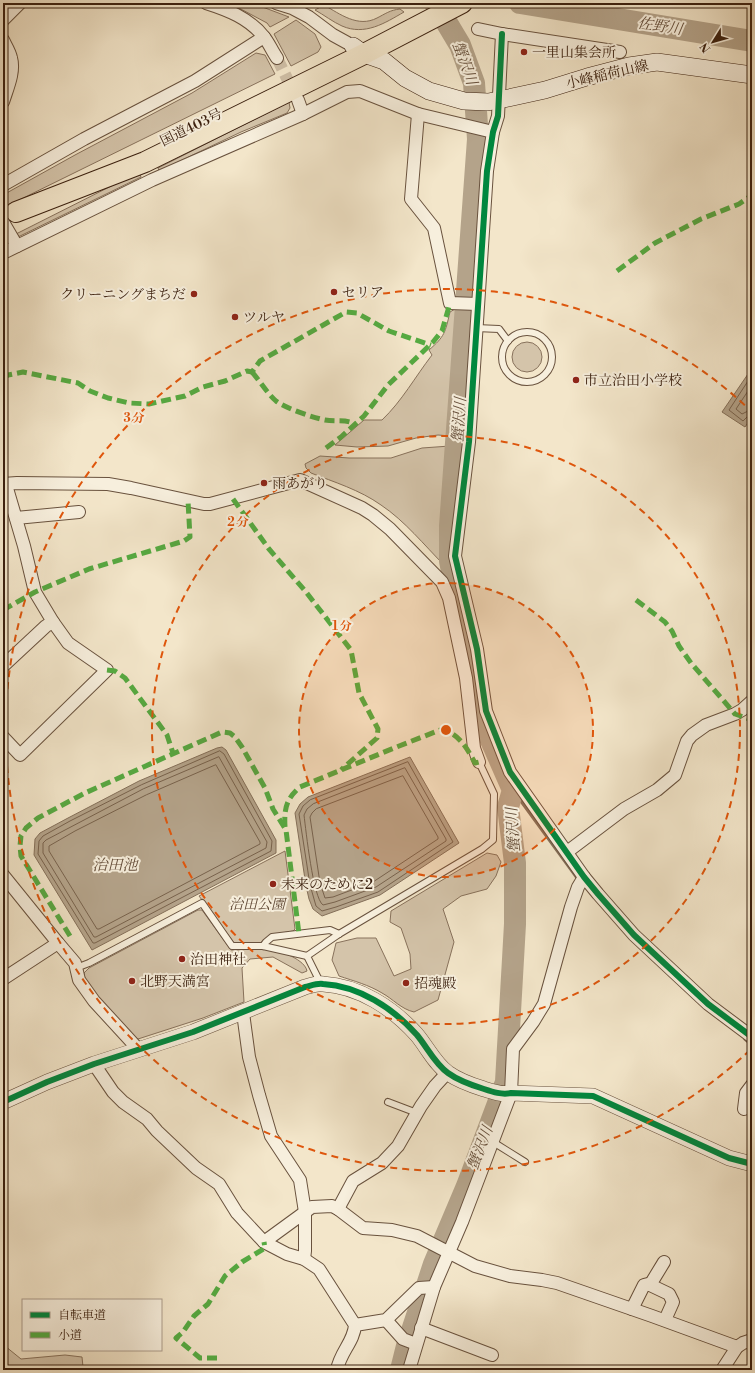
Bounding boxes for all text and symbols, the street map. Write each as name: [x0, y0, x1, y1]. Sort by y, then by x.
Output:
water label: 佐野川: [636, 14, 686, 40]
north arrow: [693, 22, 733, 62]
water label: 蟹沢川: [448, 39, 482, 89]
text: N: [697, 39, 714, 55]
place label: 一里山集会所: [532, 44, 616, 62]
marker: 一里山集会所: [519, 47, 529, 57]
street label: 小峰稲荷山線: [564, 57, 650, 93]
street label: 国道403号: [157, 105, 226, 151]
place label: セリア: [342, 284, 384, 302]
place label: クリーニングまちだ: [60, 286, 186, 304]
marker: セリア: [329, 287, 339, 297]
marker: クリーニングまちだ: [189, 289, 199, 299]
place label: ツルヤ: [243, 309, 285, 327]
marker: ツルヤ: [230, 312, 240, 322]
place label: 市立治田小学校: [584, 372, 682, 390]
marker: 市立治田小学校: [571, 375, 581, 385]
water label: 蟹沢川: [448, 395, 471, 443]
text: 3 分: [123, 411, 145, 426]
place label: 雨あがり: [272, 475, 328, 493]
marker: 雨あがり: [259, 478, 269, 488]
text: 2 分: [227, 515, 249, 530]
text: 1 分: [332, 619, 352, 634]
centre of rings: [439, 723, 453, 737]
water label: 蟹沢川: [502, 805, 525, 853]
water label: 治田池: [92, 856, 139, 875]
place label: 未来のために2: [281, 876, 373, 894]
marker: 未来のために2: [268, 879, 278, 889]
park label: 治田公園: [229, 896, 287, 914]
place label: 治田神社: [190, 951, 246, 969]
marker: 治田神社: [177, 954, 187, 964]
place label: 北野天満宮: [140, 973, 210, 991]
place label: 招魂殿: [414, 975, 456, 993]
marker: 北野天満宮: [127, 976, 137, 986]
marker: 招魂殿: [401, 978, 411, 988]
water label: 蟹沢川: [464, 1122, 498, 1173]
legend: [22, 1299, 162, 1351]
text: 自転車道: [58, 1308, 106, 1323]
text: 小道: [58, 1328, 82, 1343]

